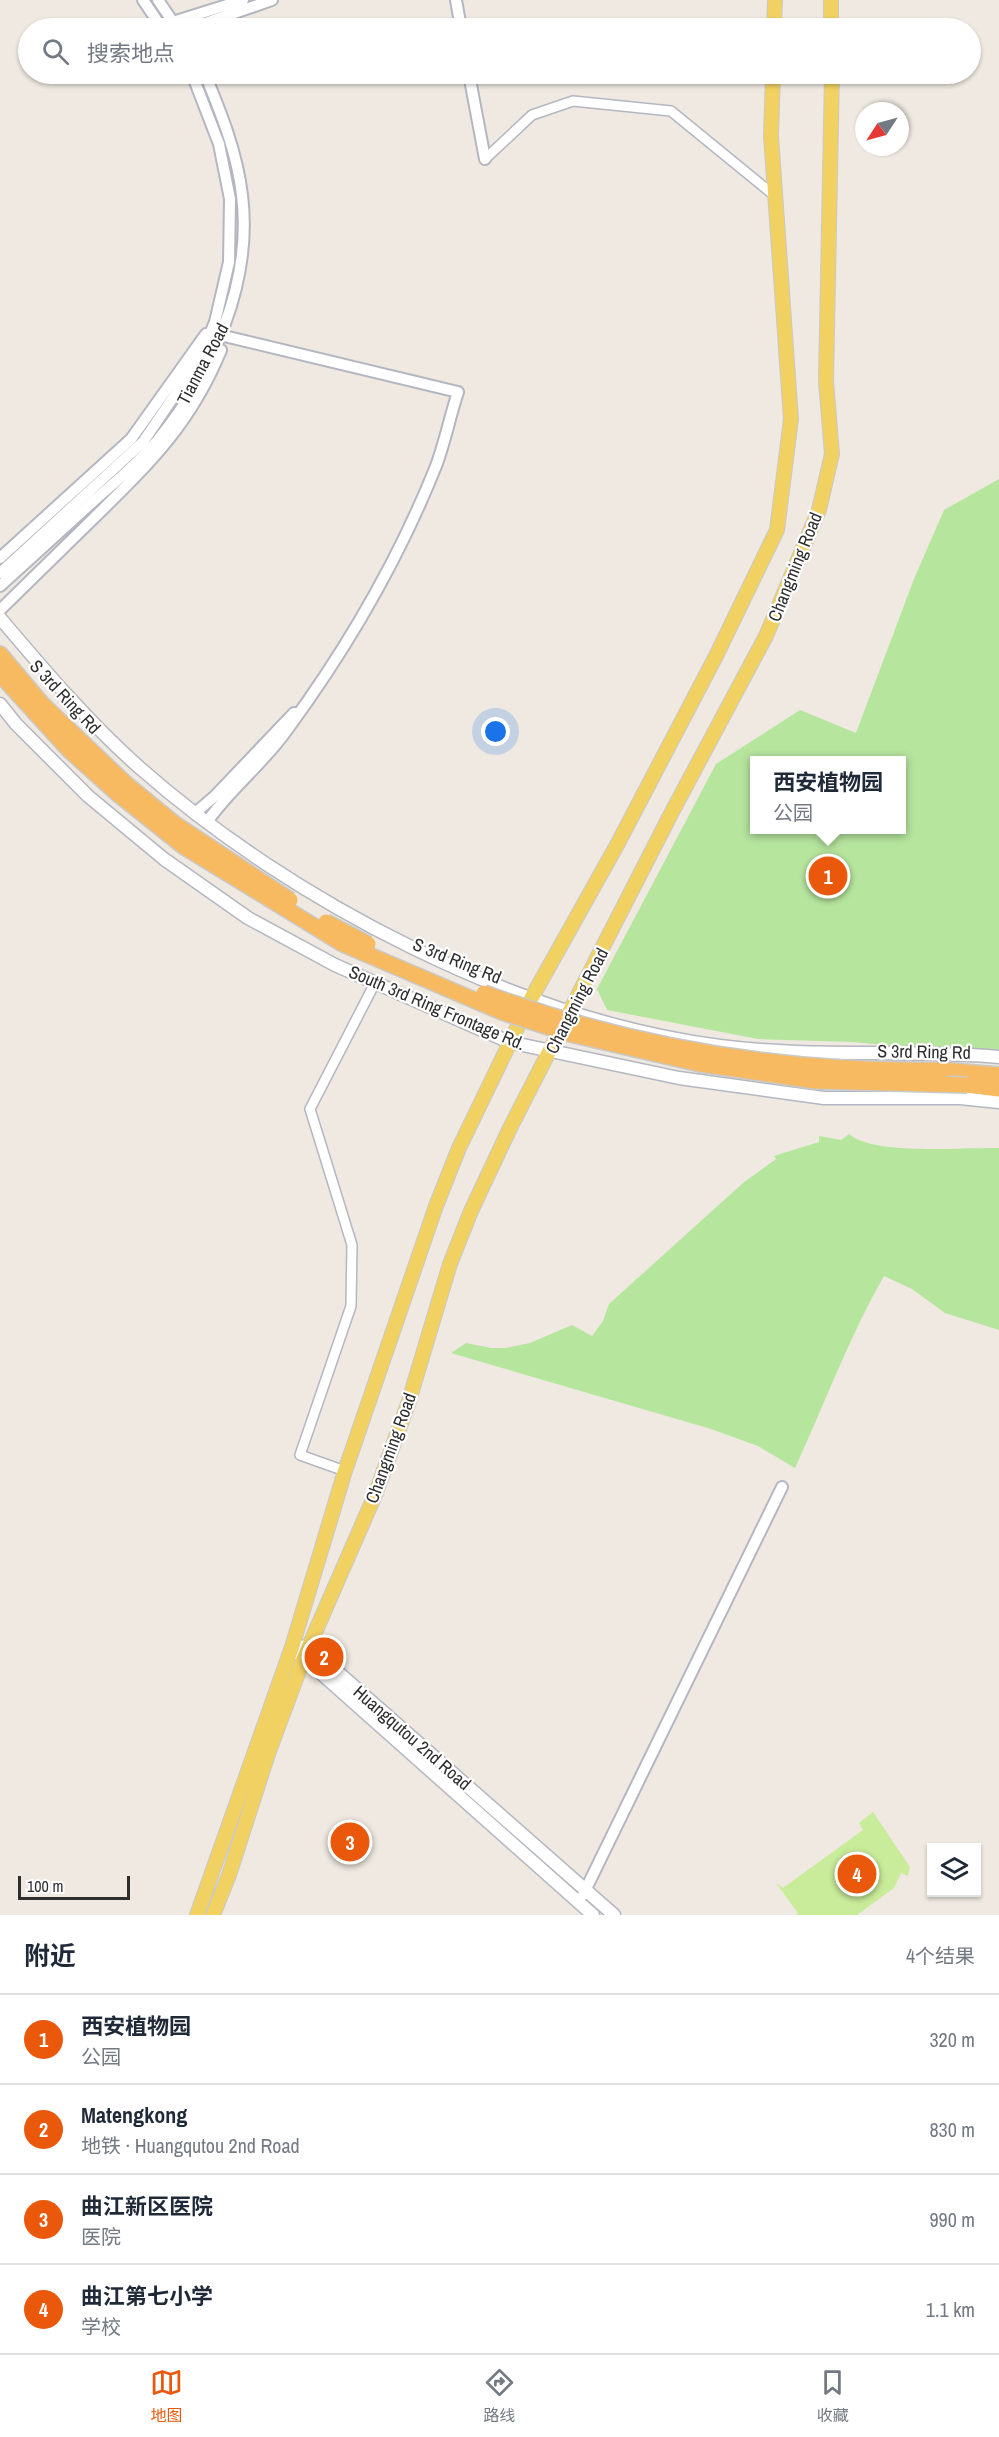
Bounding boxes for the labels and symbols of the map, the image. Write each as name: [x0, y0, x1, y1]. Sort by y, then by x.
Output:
north arrow: [855, 102, 909, 156]
street label: Tianma Road: [171, 319, 235, 409]
street label: Changming Road: [761, 508, 828, 625]
street label: S 3rd Ring Rd: [24, 654, 106, 739]
your location: [481, 717, 510, 746]
pin: 1: [808, 854, 848, 898]
street label: S 3rd Ring Rd: [409, 931, 505, 990]
street label: Changming Road: [539, 944, 614, 1058]
street label: South 3rd Ring Frontage Rd.: [345, 959, 529, 1056]
street label: S 3rd Ring Rd: [877, 1038, 971, 1065]
street label: Changming Road: [359, 1389, 422, 1506]
pin: 2: [304, 1634, 344, 1680]
street label: Huangqutou 2nd Road: [348, 1679, 477, 1796]
pin: 3: [330, 1820, 370, 1864]
pin: 4: [838, 1852, 876, 1896]
scale bar: [18, 1873, 130, 1900]

